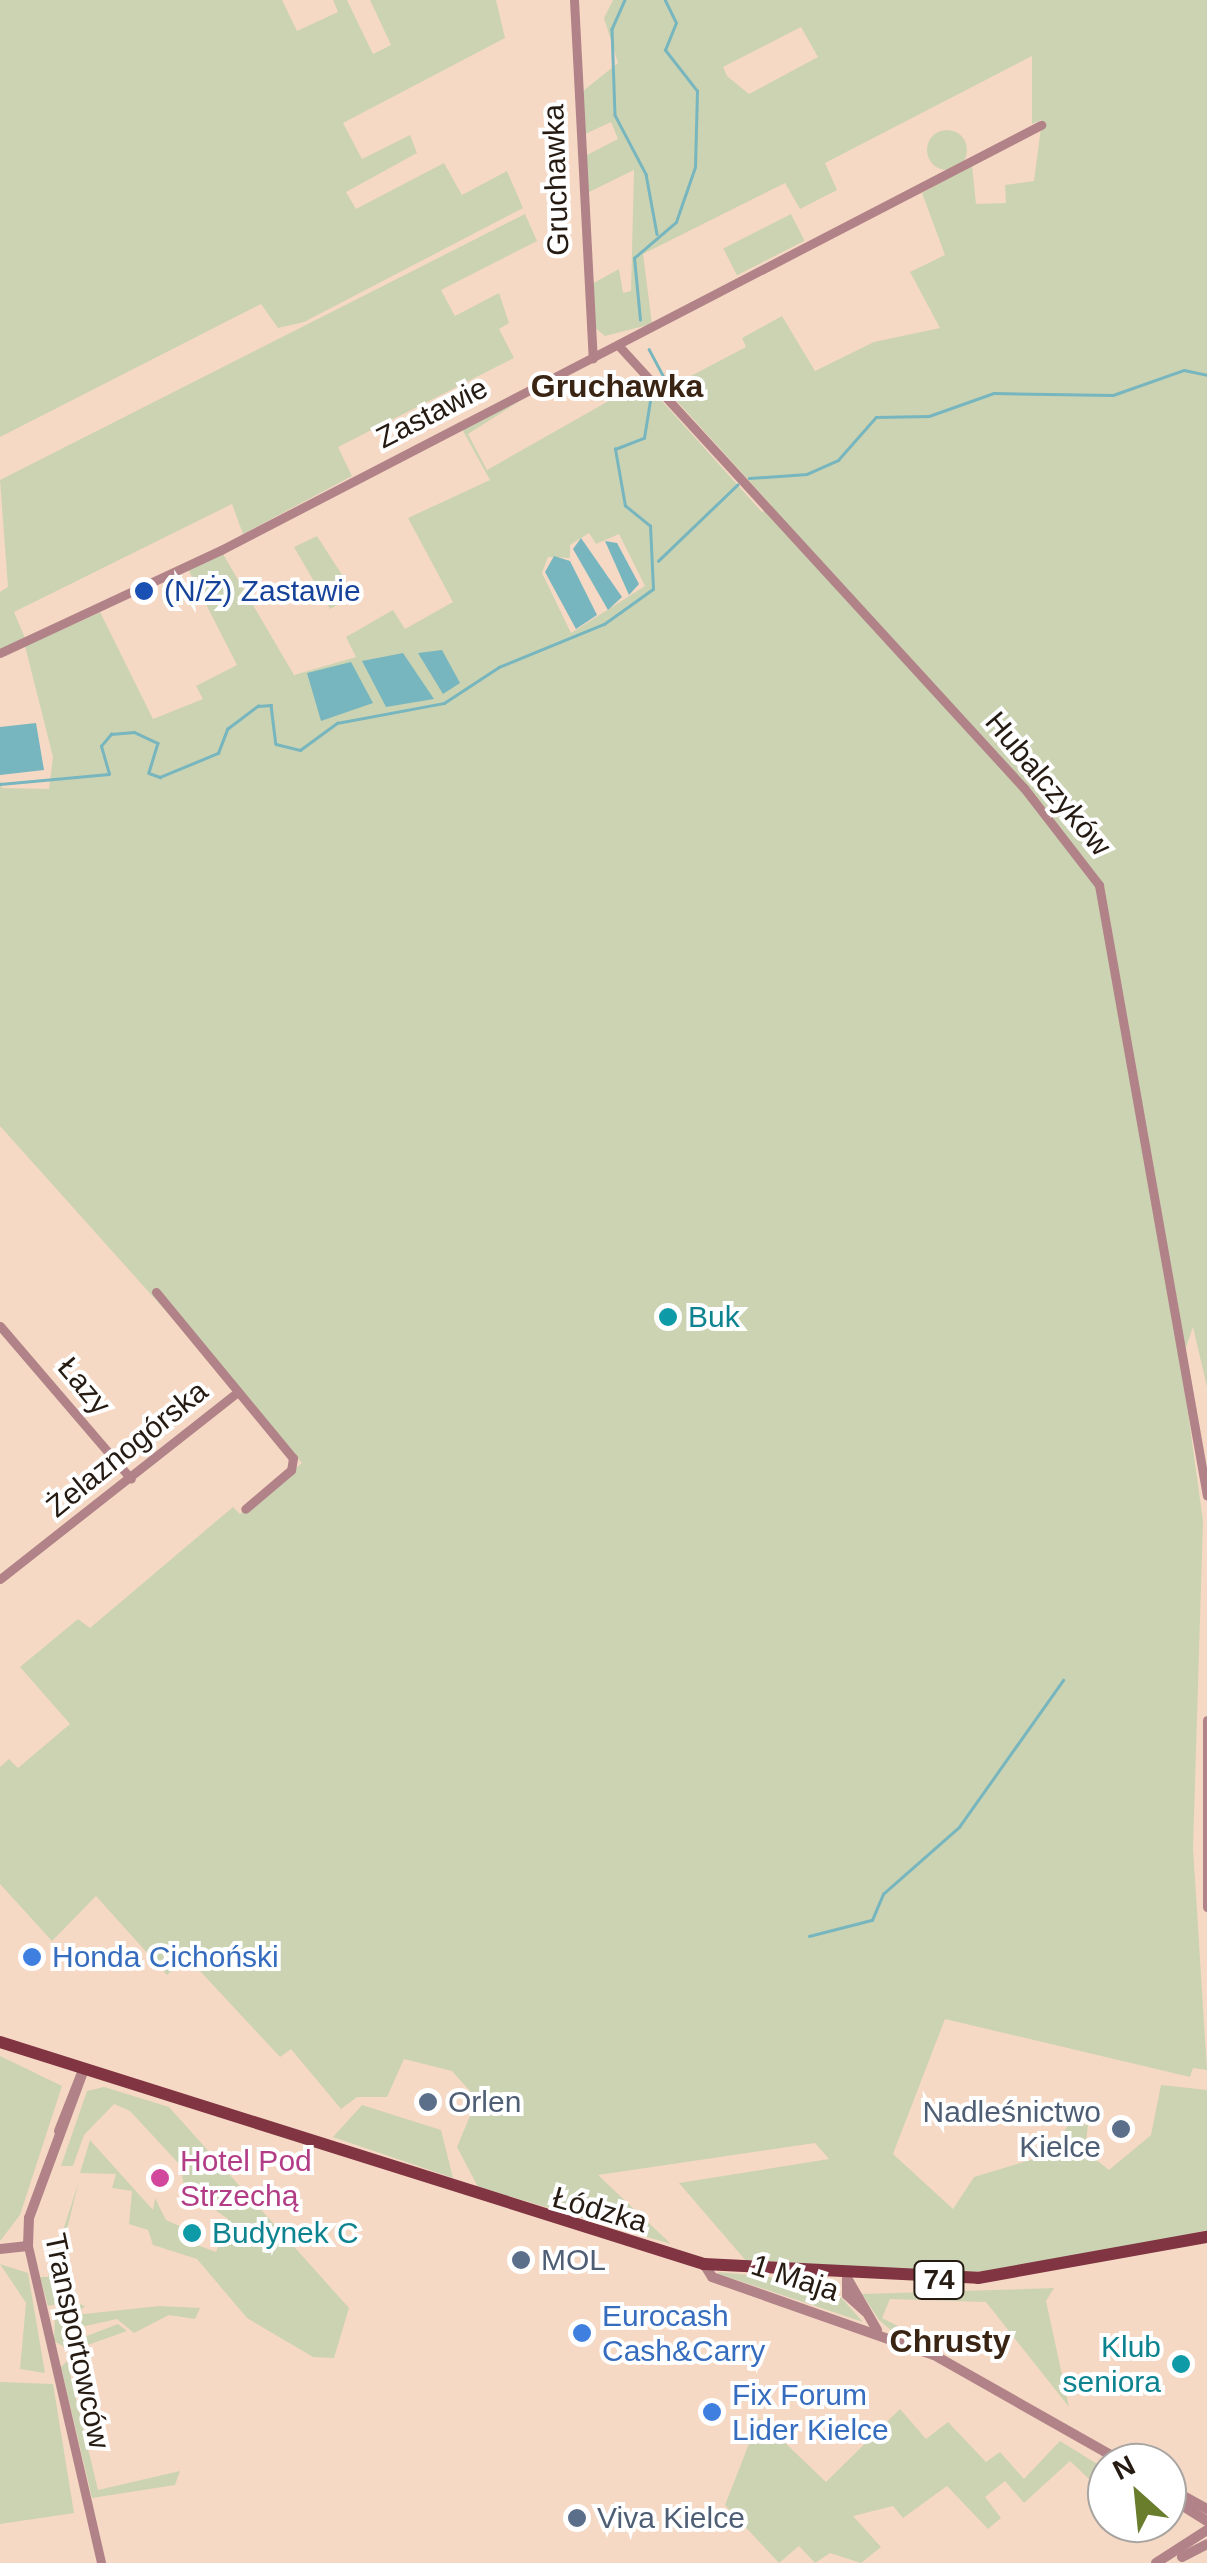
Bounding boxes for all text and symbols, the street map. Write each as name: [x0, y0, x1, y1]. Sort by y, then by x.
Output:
street label: Gruchawka: [535, 104, 577, 256]
district label: Gruchawka: [531, 367, 703, 405]
street label: Zastawie: [370, 370, 494, 456]
place label: (N/Ż) Zastawie: [164, 573, 361, 609]
marker: (N/Ż) Zastawie: [133, 580, 155, 602]
street label: Hubalczyków: [977, 705, 1119, 863]
place label: Buk: [688, 1299, 740, 1335]
marker: Buk: [657, 1306, 679, 1328]
street label: Łazy: [50, 1350, 118, 1422]
street label: Żelaznogórska: [39, 1373, 215, 1525]
place label: Honda Cichoński: [52, 1939, 279, 1975]
marker: Honda Cichoński: [21, 1946, 43, 1968]
place label: Orlen: [448, 2084, 521, 2120]
marker: Orlen: [417, 2091, 439, 2113]
place label: Nadleśnictwo Kielce: [923, 2094, 1101, 2164]
marker: Nadleśnictwo Kielce: [1110, 2118, 1132, 2140]
place label: Hotel Pod Strzechą: [180, 2143, 312, 2214]
marker: Hotel Pod Strzechą: [149, 2167, 171, 2189]
street label: Łódzka: [549, 2179, 651, 2241]
place label: Budynek C: [212, 2215, 359, 2251]
marker: Budynek C: [181, 2222, 203, 2244]
street label: Transportowców: [37, 2230, 117, 2452]
place label: MOL: [541, 2242, 606, 2278]
street label: 1 Maja: [747, 2247, 843, 2309]
marker: MOL: [510, 2249, 532, 2271]
road number: 74: [912, 2257, 966, 2303]
place label: Eurocash Cash&Carry: [602, 2298, 765, 2368]
marker: Eurocash Cash&Carry: [571, 2322, 593, 2344]
district label: Chrusty: [890, 2322, 1010, 2360]
place label: Klub seniora: [1063, 2329, 1161, 2400]
marker: Klub seniora: [1170, 2353, 1192, 2375]
place label: Fix Forum Lider Kielce: [732, 2377, 889, 2448]
marker: Fix Forum Lider Kielce: [701, 2401, 723, 2423]
north arrow: [1087, 2443, 1187, 2543]
text: N: [1108, 2449, 1140, 2486]
place label: Viva Kielce: [597, 2500, 745, 2536]
marker: Viva Kielce: [566, 2507, 588, 2529]

